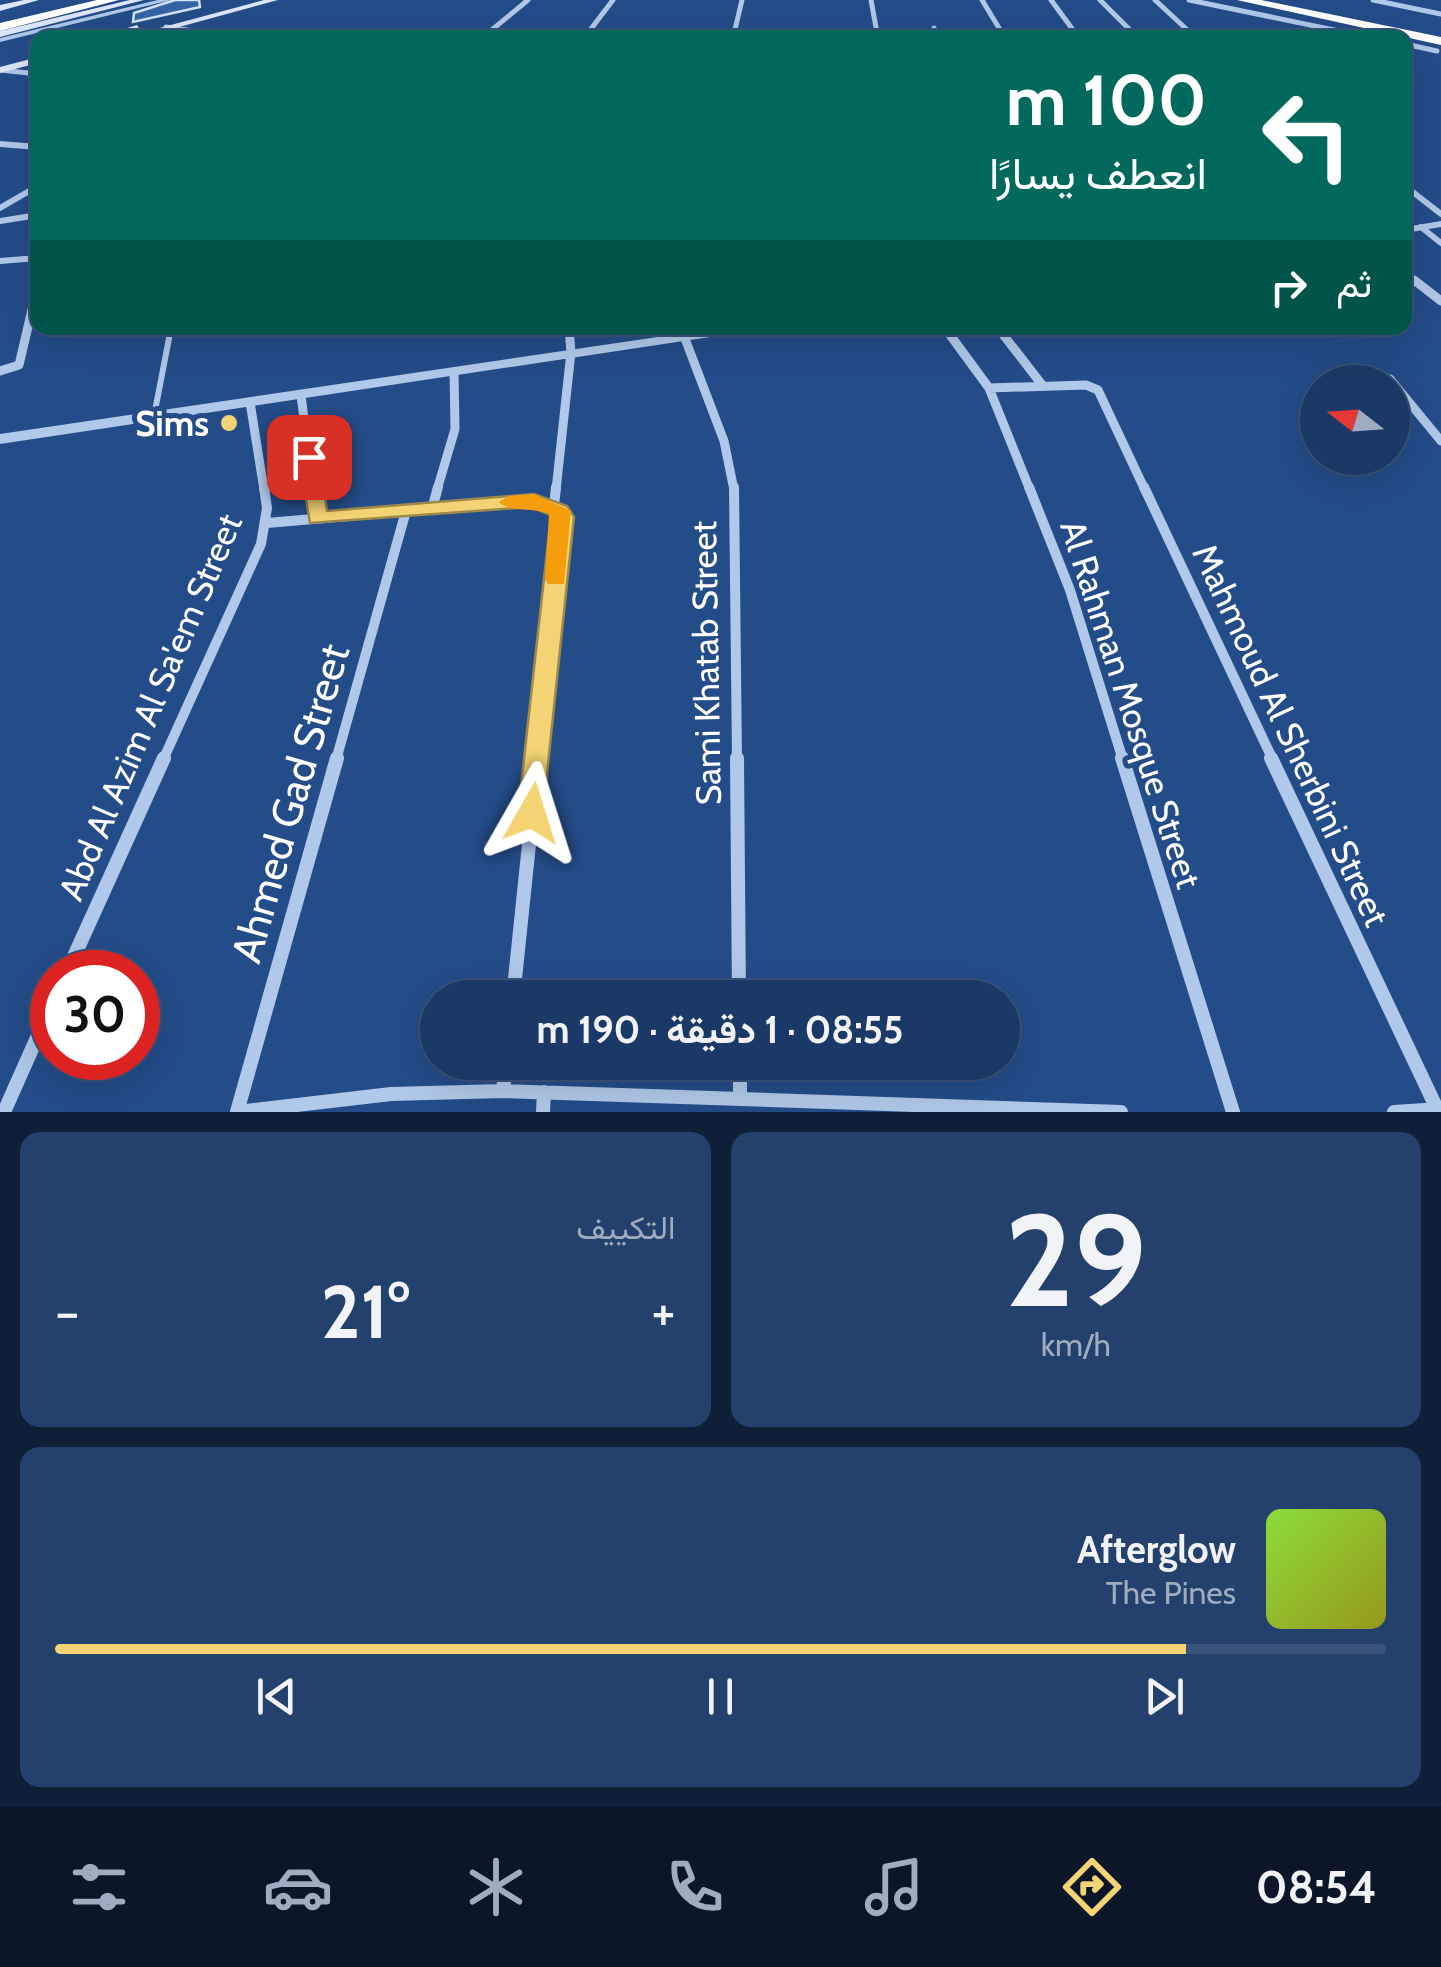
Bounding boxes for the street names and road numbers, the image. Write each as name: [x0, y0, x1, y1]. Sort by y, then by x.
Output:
street label: Abd Al Azim Al Sa'em Street: [49, 507, 251, 907]
street label: Al Rahman Mosque Street: [1051, 515, 1211, 894]
street label: Sami Khatab Street: [682, 520, 730, 806]
street label: Mahmoud Al Sherbini Street: [1183, 537, 1399, 933]
street label: Ahmed Gad Street: [220, 638, 360, 968]

